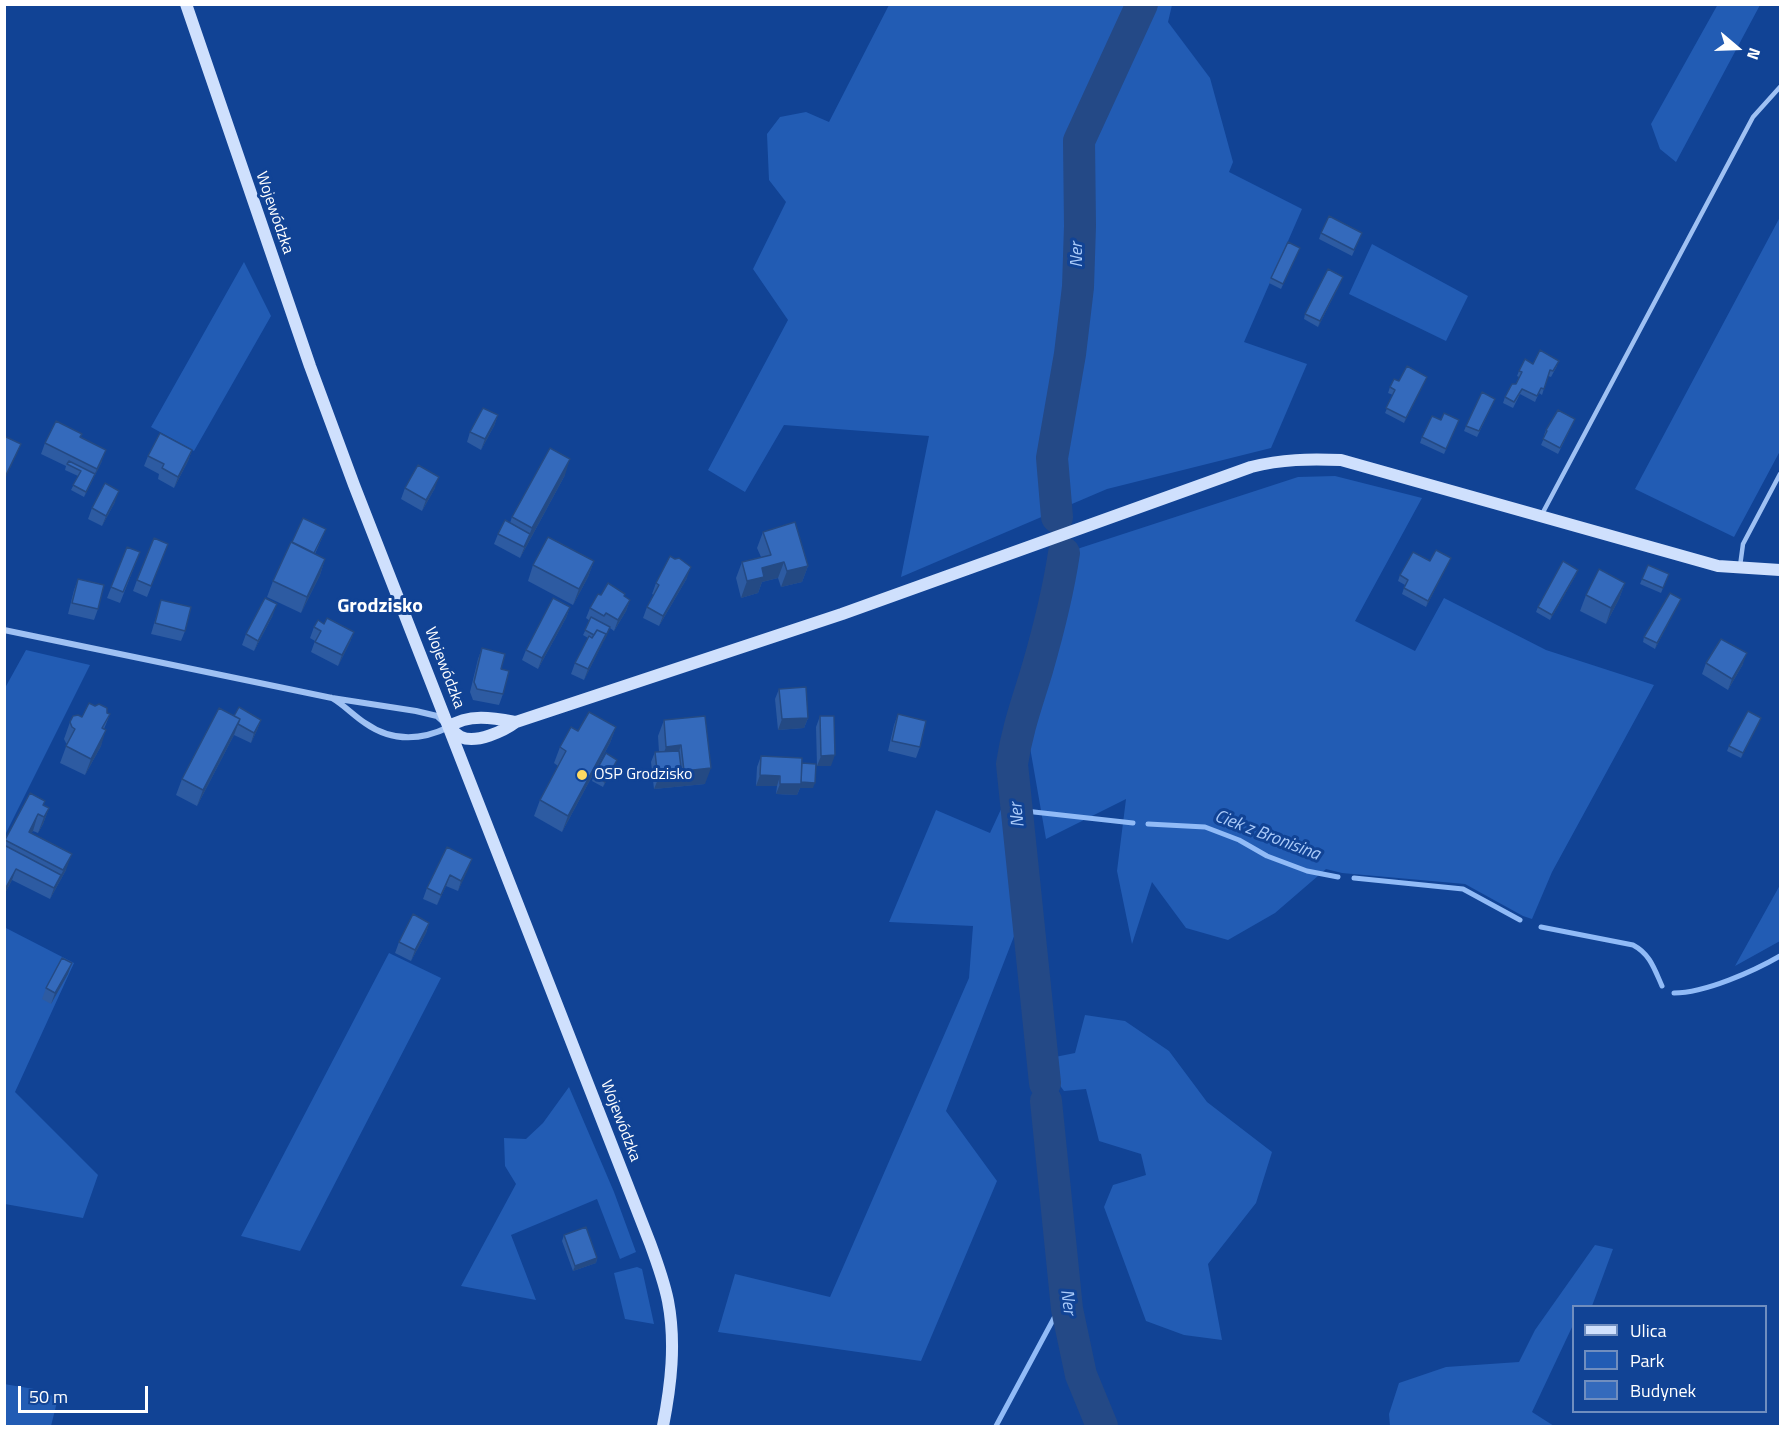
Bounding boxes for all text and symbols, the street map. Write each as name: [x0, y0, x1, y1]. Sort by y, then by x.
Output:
north arrow: [1707, 18, 1767, 78]
text: N: [1741, 45, 1767, 63]
street label: Wojewódzka: [251, 169, 297, 257]
water label: Ner: [1067, 242, 1089, 268]
district label: Grodzisko: [337, 595, 423, 619]
street label: Wojewódzka: [420, 625, 468, 711]
place label: OSP Grodzisko: [594, 765, 693, 785]
marker: OSP Grodzisko: [575, 768, 589, 782]
water label: Ner: [1006, 801, 1030, 829]
water label: Ciek z Bronisina: [1211, 806, 1323, 866]
street label: Wojewódzka: [596, 1078, 644, 1164]
water label: Ner: [1055, 1288, 1079, 1316]
legend: [1572, 1305, 1767, 1413]
text: Ulica: [1630, 1317, 1667, 1344]
text: Park: [1630, 1347, 1664, 1374]
scale bar: [21, 1374, 152, 1412]
text: Budynek: [1630, 1377, 1696, 1404]
text: 50 m: [29, 1383, 68, 1410]

